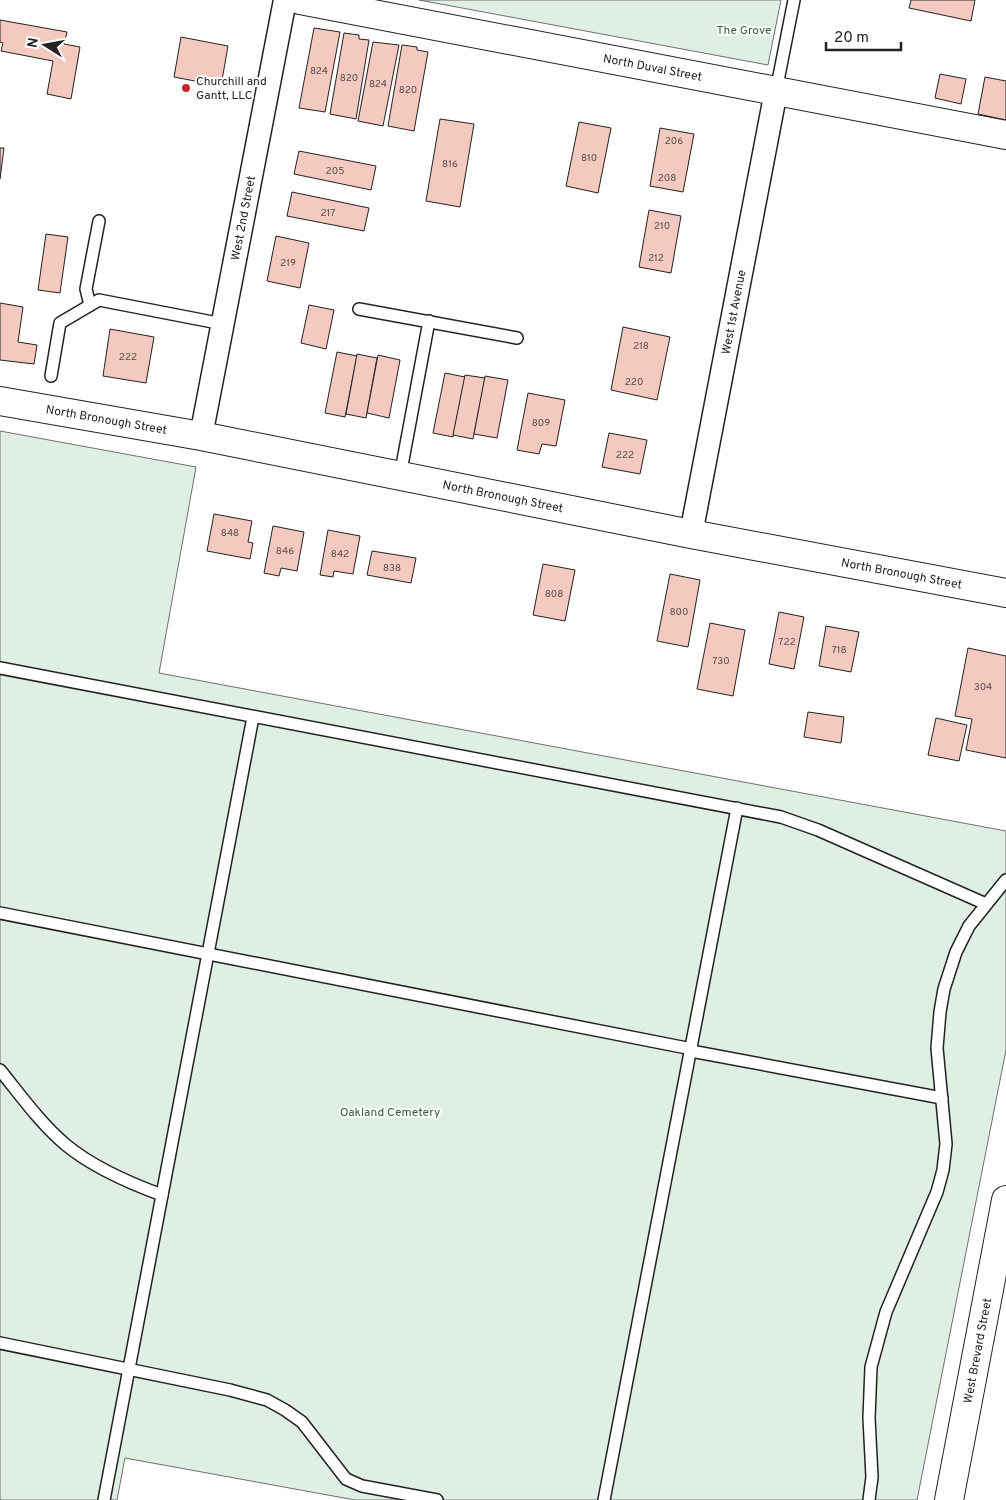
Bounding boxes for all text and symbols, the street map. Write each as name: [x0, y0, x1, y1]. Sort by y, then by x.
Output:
north arrow: [20, 20, 70, 70]
scale bar: [826, 20, 901, 52]
park label: The Grove: [716, 23, 772, 39]
text: 20 m: [834, 29, 869, 48]
text: N: [24, 36, 43, 49]
street label: North Duval Street: [602, 51, 703, 86]
house number: 824: [310, 65, 328, 78]
house number: 820: [340, 72, 358, 85]
place label: Churchill and Gantt, LLC: [196, 74, 267, 104]
house number: 824: [369, 78, 387, 91]
marker: Churchill and Gantt, LLC: [180, 82, 192, 94]
house number: 820: [399, 84, 417, 97]
house number: 206: [665, 135, 683, 148]
house number: 810: [581, 152, 597, 165]
house number: 816: [442, 158, 458, 171]
house number: 205: [326, 165, 344, 178]
house number: 208: [658, 172, 676, 185]
street label: West 2nd Street: [228, 174, 260, 262]
house number: 217: [320, 207, 336, 220]
house number: 210: [654, 220, 670, 233]
house number: 212: [648, 252, 664, 265]
house number: 219: [280, 257, 296, 270]
street label: West 1st Avenue: [719, 269, 751, 356]
house number: 218: [633, 340, 649, 353]
house number: 222: [119, 351, 137, 364]
house number: 220: [625, 376, 643, 389]
street label: North Bronough Street: [44, 402, 168, 439]
house number: 809: [532, 417, 550, 430]
house number: 222: [616, 449, 634, 462]
street label: North Bronough Street: [441, 478, 564, 517]
house number: 848: [221, 527, 239, 540]
house number: 846: [276, 545, 294, 558]
house number: 842: [331, 548, 349, 561]
street label: North Bronough Street: [840, 555, 963, 594]
house number: 838: [383, 562, 401, 575]
house number: 808: [545, 588, 563, 601]
house number: 800: [670, 606, 688, 619]
house number: 722: [778, 636, 796, 649]
house number: 718: [831, 644, 847, 657]
house number: 730: [712, 655, 730, 668]
house number: 304: [974, 681, 992, 694]
park label: Oakland Cemetery: [340, 1105, 440, 1121]
street label: West Brevard Street: [961, 1297, 996, 1405]

